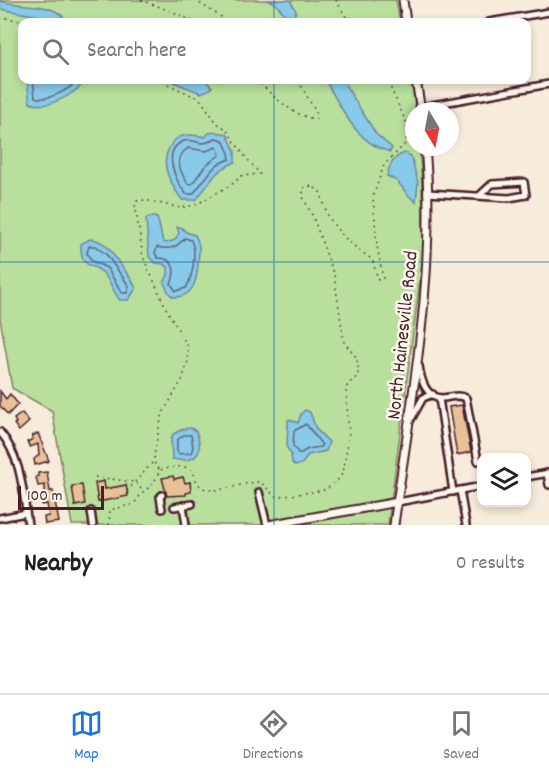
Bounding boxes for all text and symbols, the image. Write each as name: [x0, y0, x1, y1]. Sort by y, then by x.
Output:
search box: [18, 18, 531, 84]
icon: search: [39, 35, 72, 68]
text: Search here: [87, 36, 186, 67]
north arrow: [405, 102, 459, 156]
street label: North Hainesville Road: [381, 250, 427, 421]
map controls: [477, 453, 531, 507]
button: layers: [477, 453, 531, 507]
scale bar: [18, 483, 104, 510]
text: 100 m: [27, 485, 63, 508]
text: Nearby: [24, 546, 92, 583]
text: 0 results: [456, 550, 525, 578]
tab: Map: [70, 707, 103, 766]
tab: Directions: [243, 707, 303, 766]
tab: Saved: [443, 707, 479, 766]

